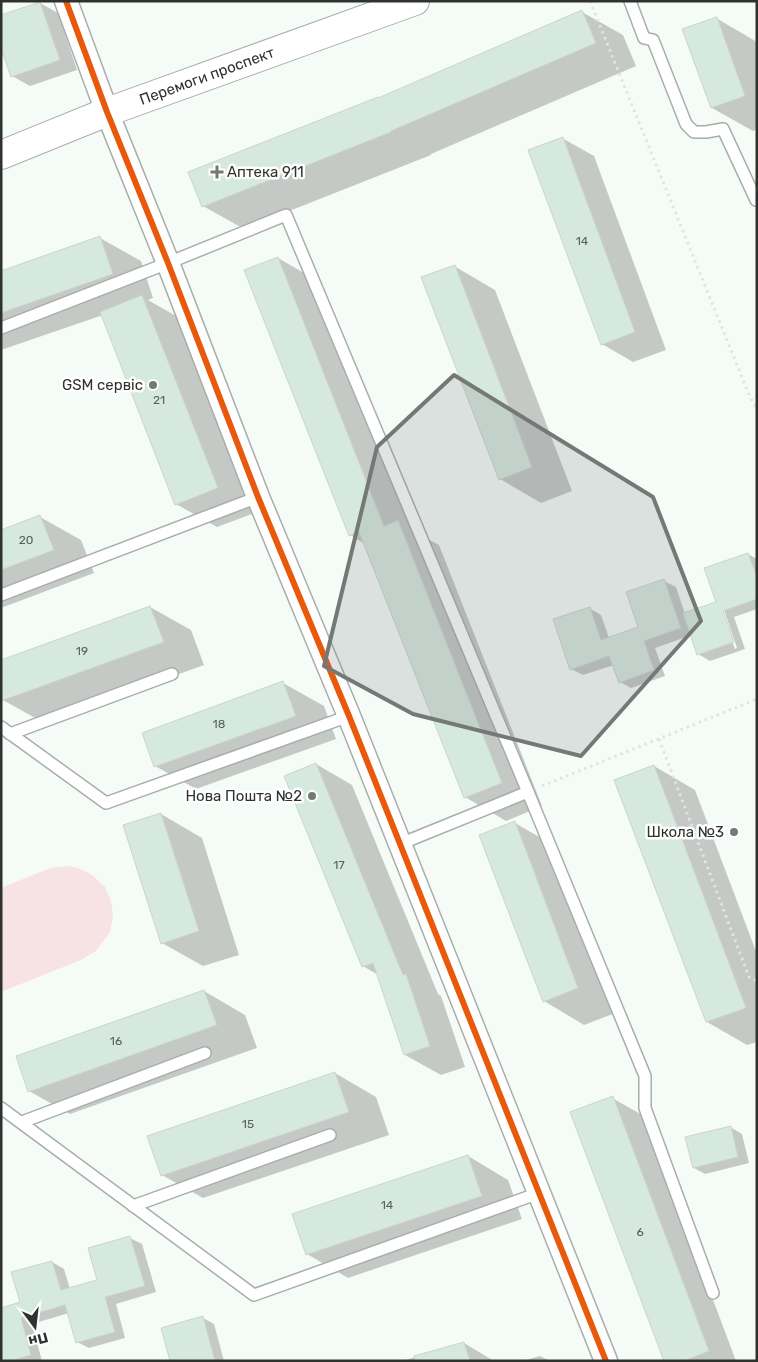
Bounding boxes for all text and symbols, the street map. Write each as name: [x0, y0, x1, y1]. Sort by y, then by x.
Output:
street label: Перемоги проспект: [137, 43, 277, 109]
place label: Аптека 911: [227, 163, 304, 181]
marker: Аптека 911: [211, 166, 223, 178]
house number: 14: [576, 234, 589, 248]
place label: GSM сервіс: [62, 376, 143, 394]
marker: GSM сервіс: [147, 379, 159, 391]
house number: 21: [153, 393, 165, 407]
house number: 20: [19, 533, 33, 547]
house number: 19: [76, 644, 88, 658]
house number: 18: [213, 717, 225, 731]
place label: Нова Пошта №2: [185, 787, 302, 805]
marker: Нова Пошта №2: [306, 790, 318, 802]
place label: Школа №3: [646, 823, 724, 841]
marker: Школа №3: [728, 826, 740, 838]
house number: 17: [333, 858, 345, 872]
house number: 16: [110, 1034, 122, 1048]
house number: 15: [242, 1117, 254, 1131]
house number: 14: [381, 1198, 394, 1212]
house number: 6: [636, 1225, 644, 1239]
north arrow: [10, 1302, 60, 1352]
text: Пн: [27, 1328, 50, 1350]

